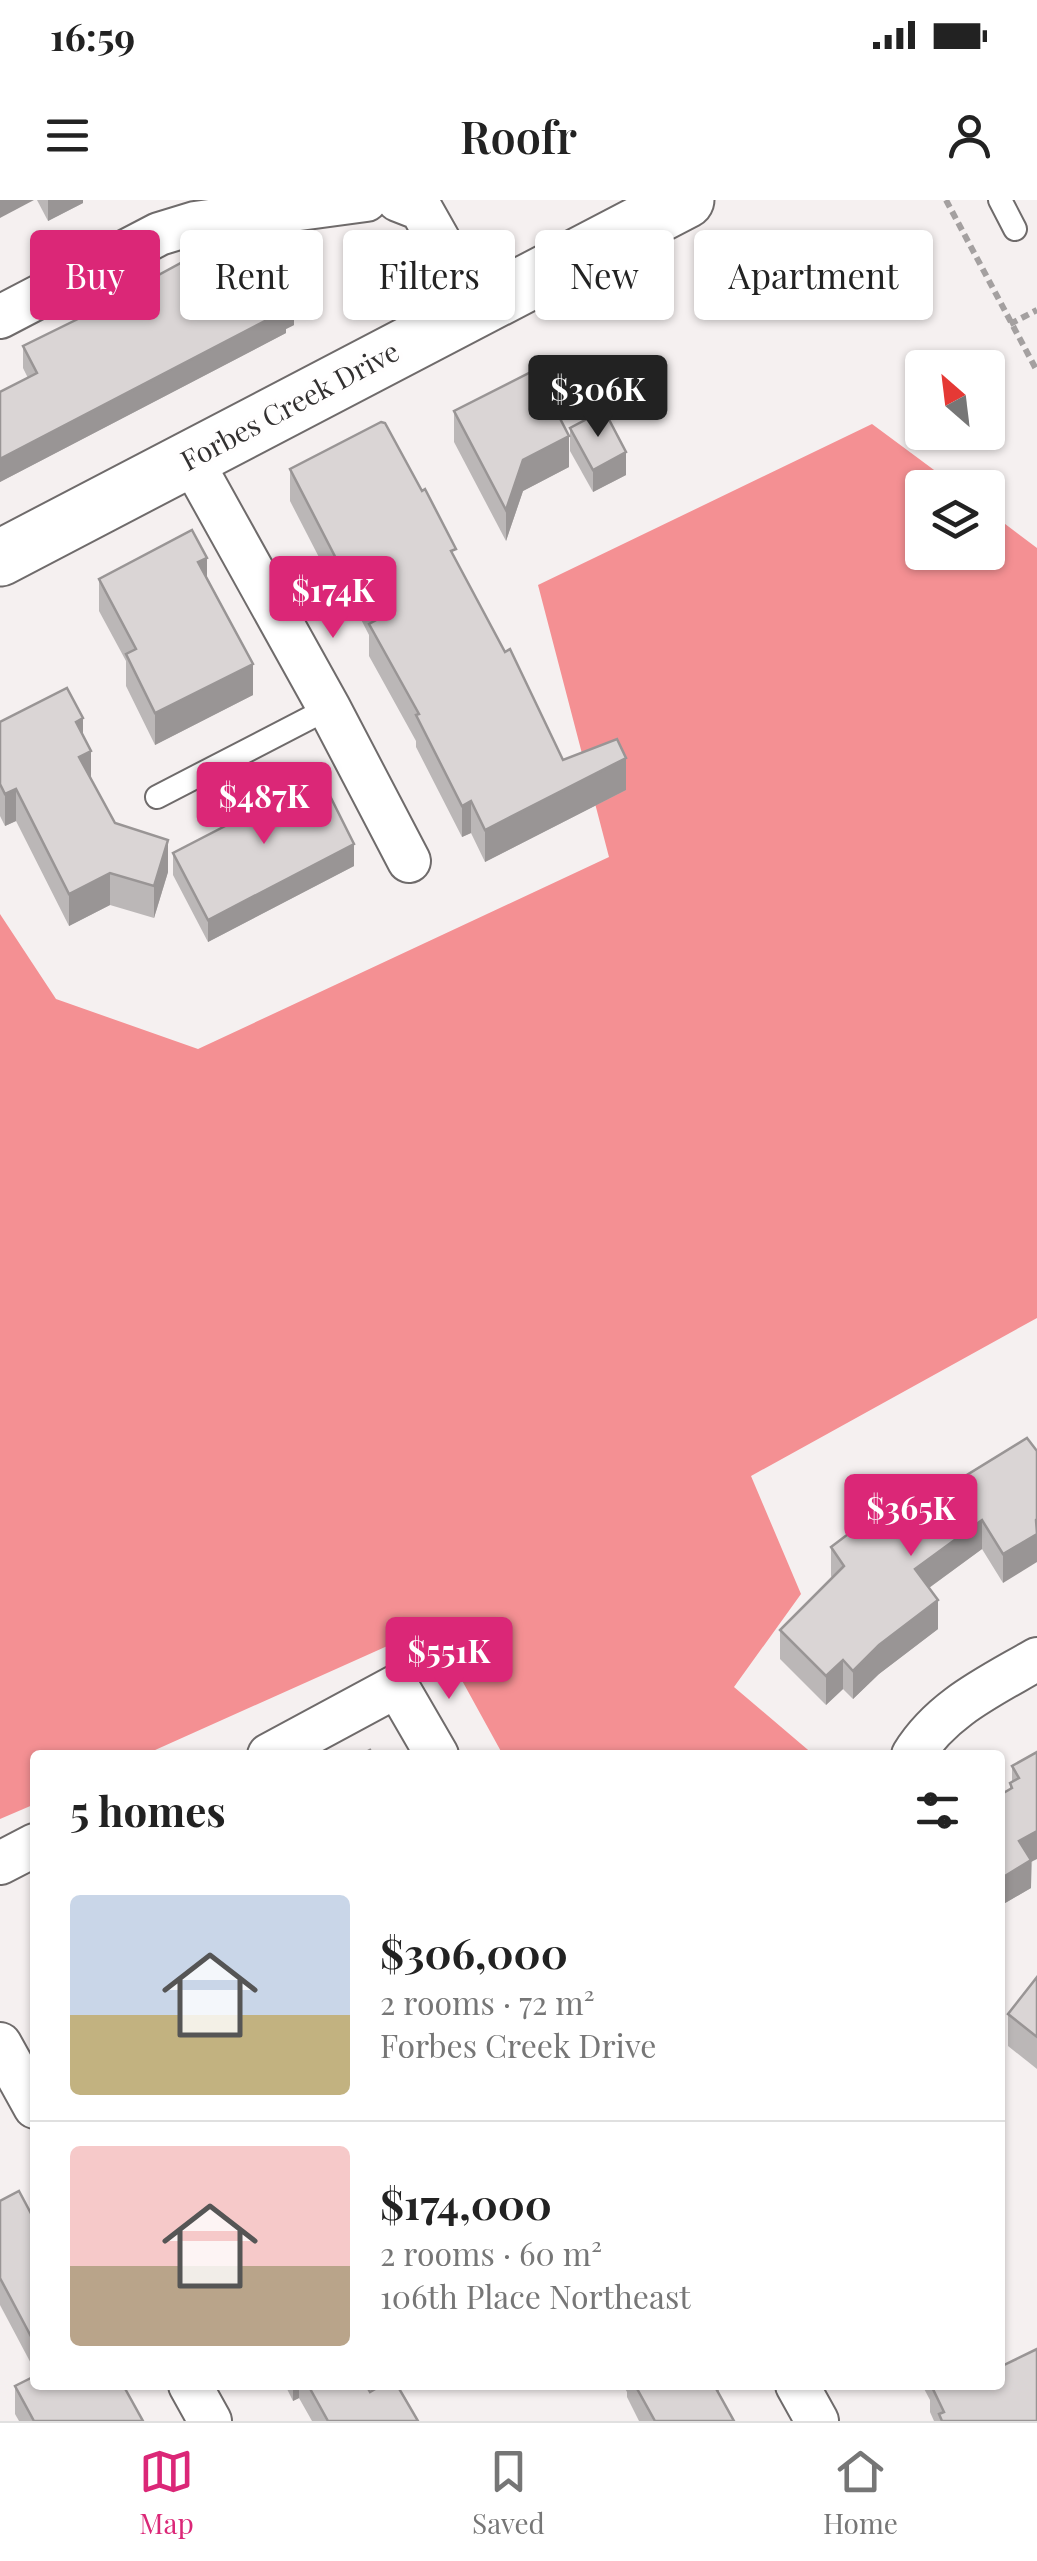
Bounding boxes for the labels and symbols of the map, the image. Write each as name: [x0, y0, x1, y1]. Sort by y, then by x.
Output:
street label: Forbes Creek Drive: [174, 332, 405, 478]
north arrow: [905, 350, 1005, 450]
pin: $306K: [528, 355, 668, 440]
pin: $174K: [263, 556, 403, 641]
pin: $487K: [194, 762, 334, 847]
pin: $365K: [841, 1474, 981, 1559]
pin: $551K: [379, 1617, 519, 1702]

